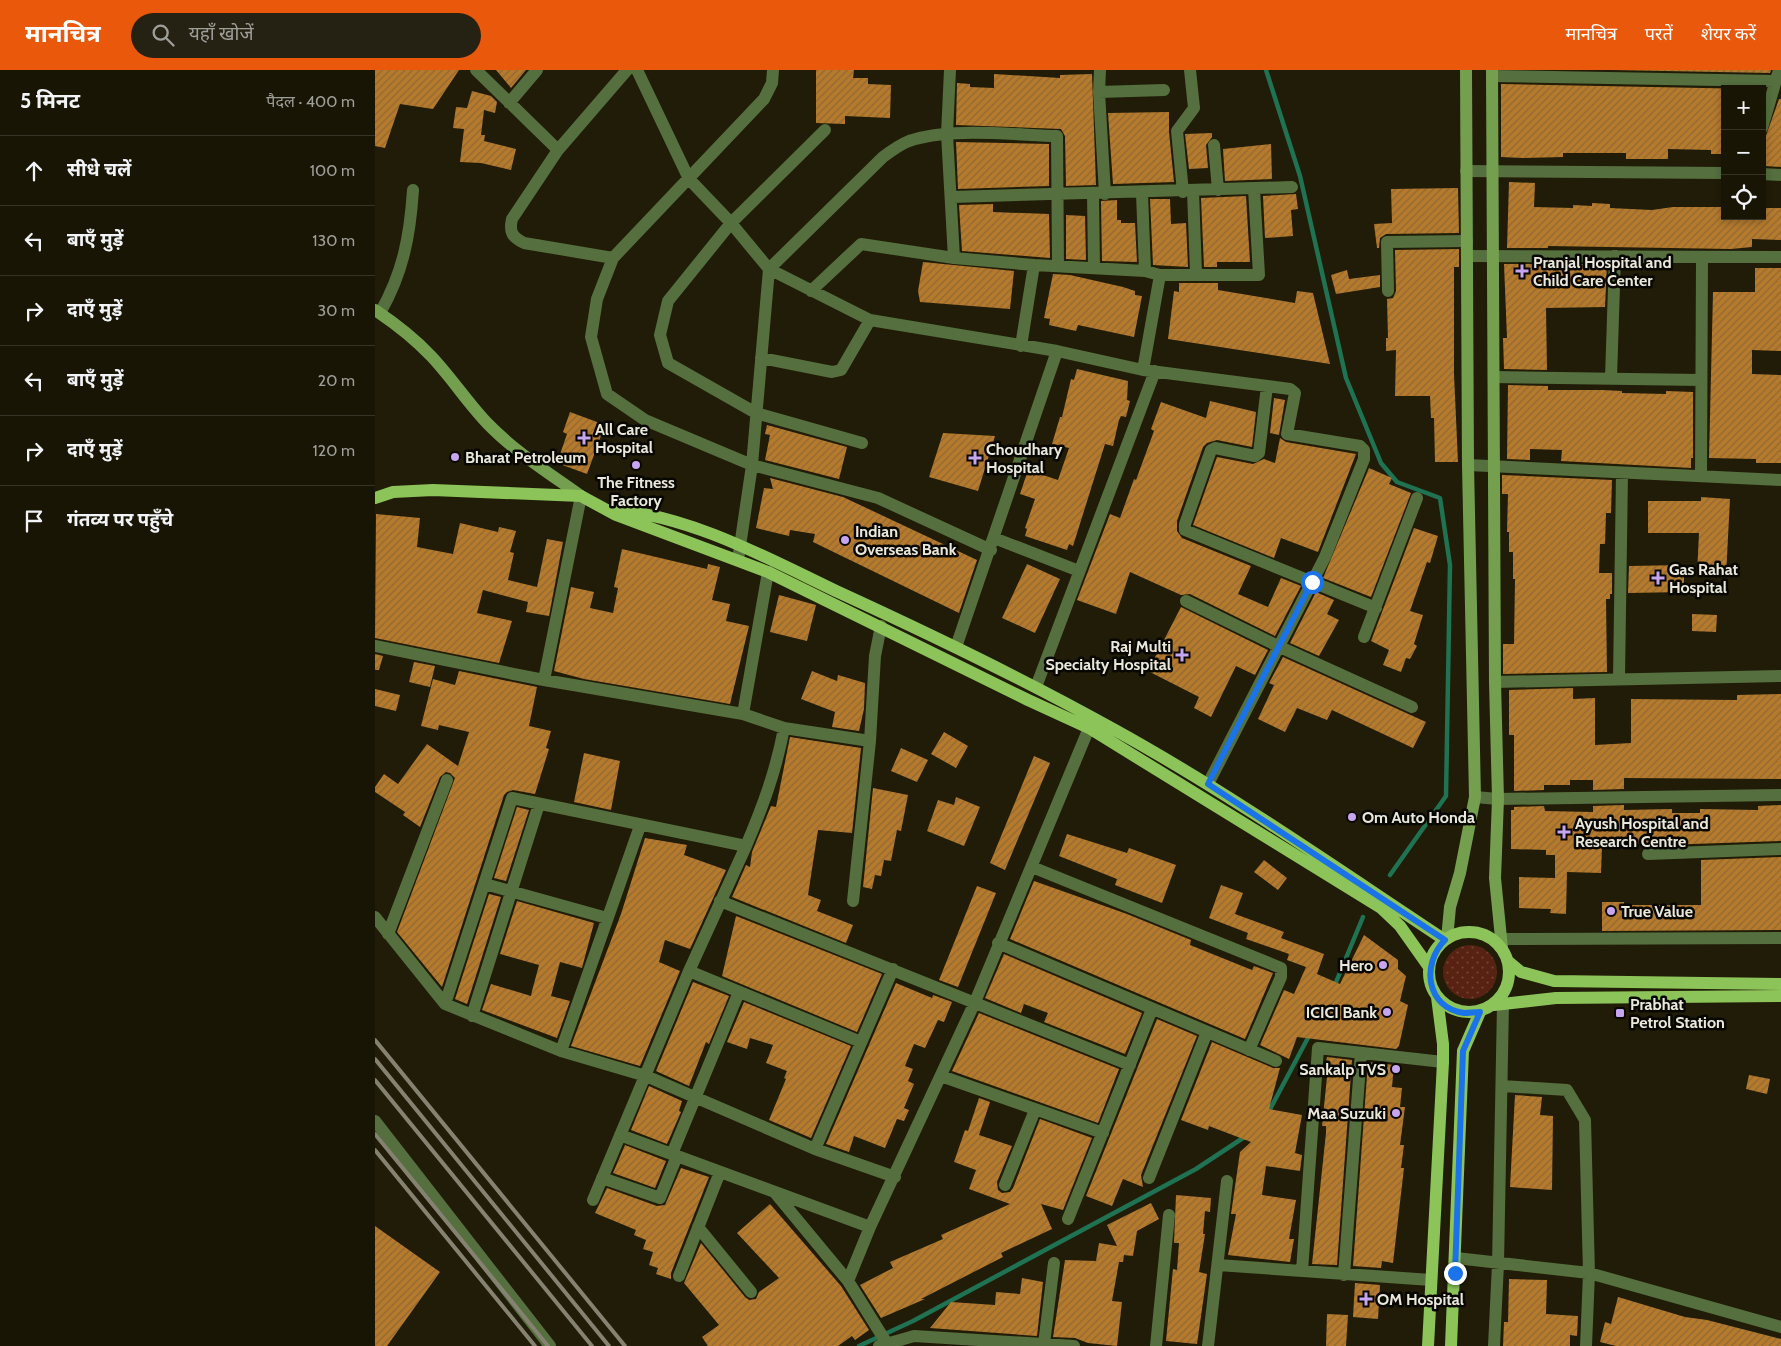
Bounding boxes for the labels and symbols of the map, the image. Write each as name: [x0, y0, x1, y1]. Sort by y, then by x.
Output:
place label: Pranjal Hospital and Child Care Center: [1533, 253, 1672, 290]
marker: Pranjal Hospital and Child Care Center: [1515, 264, 1529, 278]
place label: All Care Hospital: [595, 420, 653, 457]
marker: All Care Hospital: [577, 431, 591, 445]
place label: Choudhary Hospital: [986, 440, 1063, 477]
place label: Bharat Petroleum: [465, 448, 586, 467]
marker: Bharat Petroleum: [449, 451, 461, 463]
marker: Choudhary Hospital: [968, 451, 982, 465]
marker: The Fitness Factory: [630, 459, 642, 471]
place label: The Fitness Factory: [597, 473, 675, 510]
place label: Indian Overseas Bank: [855, 522, 957, 559]
marker: Indian Overseas Bank: [839, 534, 851, 546]
place label: Gas Rahat Hospital: [1669, 560, 1739, 597]
route start: [1301, 571, 1324, 594]
marker: Gas Rahat Hospital: [1651, 571, 1665, 585]
place label: Raj Multi Specialty Hospital: [1045, 637, 1171, 674]
marker: Raj Multi Specialty Hospital: [1175, 648, 1189, 662]
place label: Om Auto Honda: [1362, 808, 1475, 827]
marker: Om Auto Honda: [1346, 811, 1358, 823]
place label: Ayush Hospital and Research Centre: [1575, 814, 1709, 851]
marker: Ayush Hospital and Research Centre: [1557, 825, 1571, 839]
place label: True Value: [1621, 902, 1693, 921]
marker: True Value: [1605, 905, 1617, 917]
place label: Hero: [1339, 956, 1373, 975]
marker: Hero: [1377, 959, 1389, 971]
place label: Prabhat Petrol Station: [1630, 995, 1725, 1032]
place label: ICICI Bank: [1306, 1003, 1377, 1022]
marker: ICICI Bank: [1381, 1006, 1393, 1018]
marker: Prabhat Petrol Station: [1614, 1007, 1626, 1019]
place label: Sankalp TVS: [1299, 1060, 1386, 1079]
marker: Sankalp TVS: [1390, 1063, 1402, 1075]
place label: Maa Suzuki: [1307, 1104, 1386, 1123]
marker: Maa Suzuki: [1390, 1107, 1402, 1119]
route end: [1444, 1262, 1467, 1285]
place label: OM Hospital: [1377, 1290, 1464, 1309]
marker: OM Hospital: [1359, 1292, 1373, 1306]

